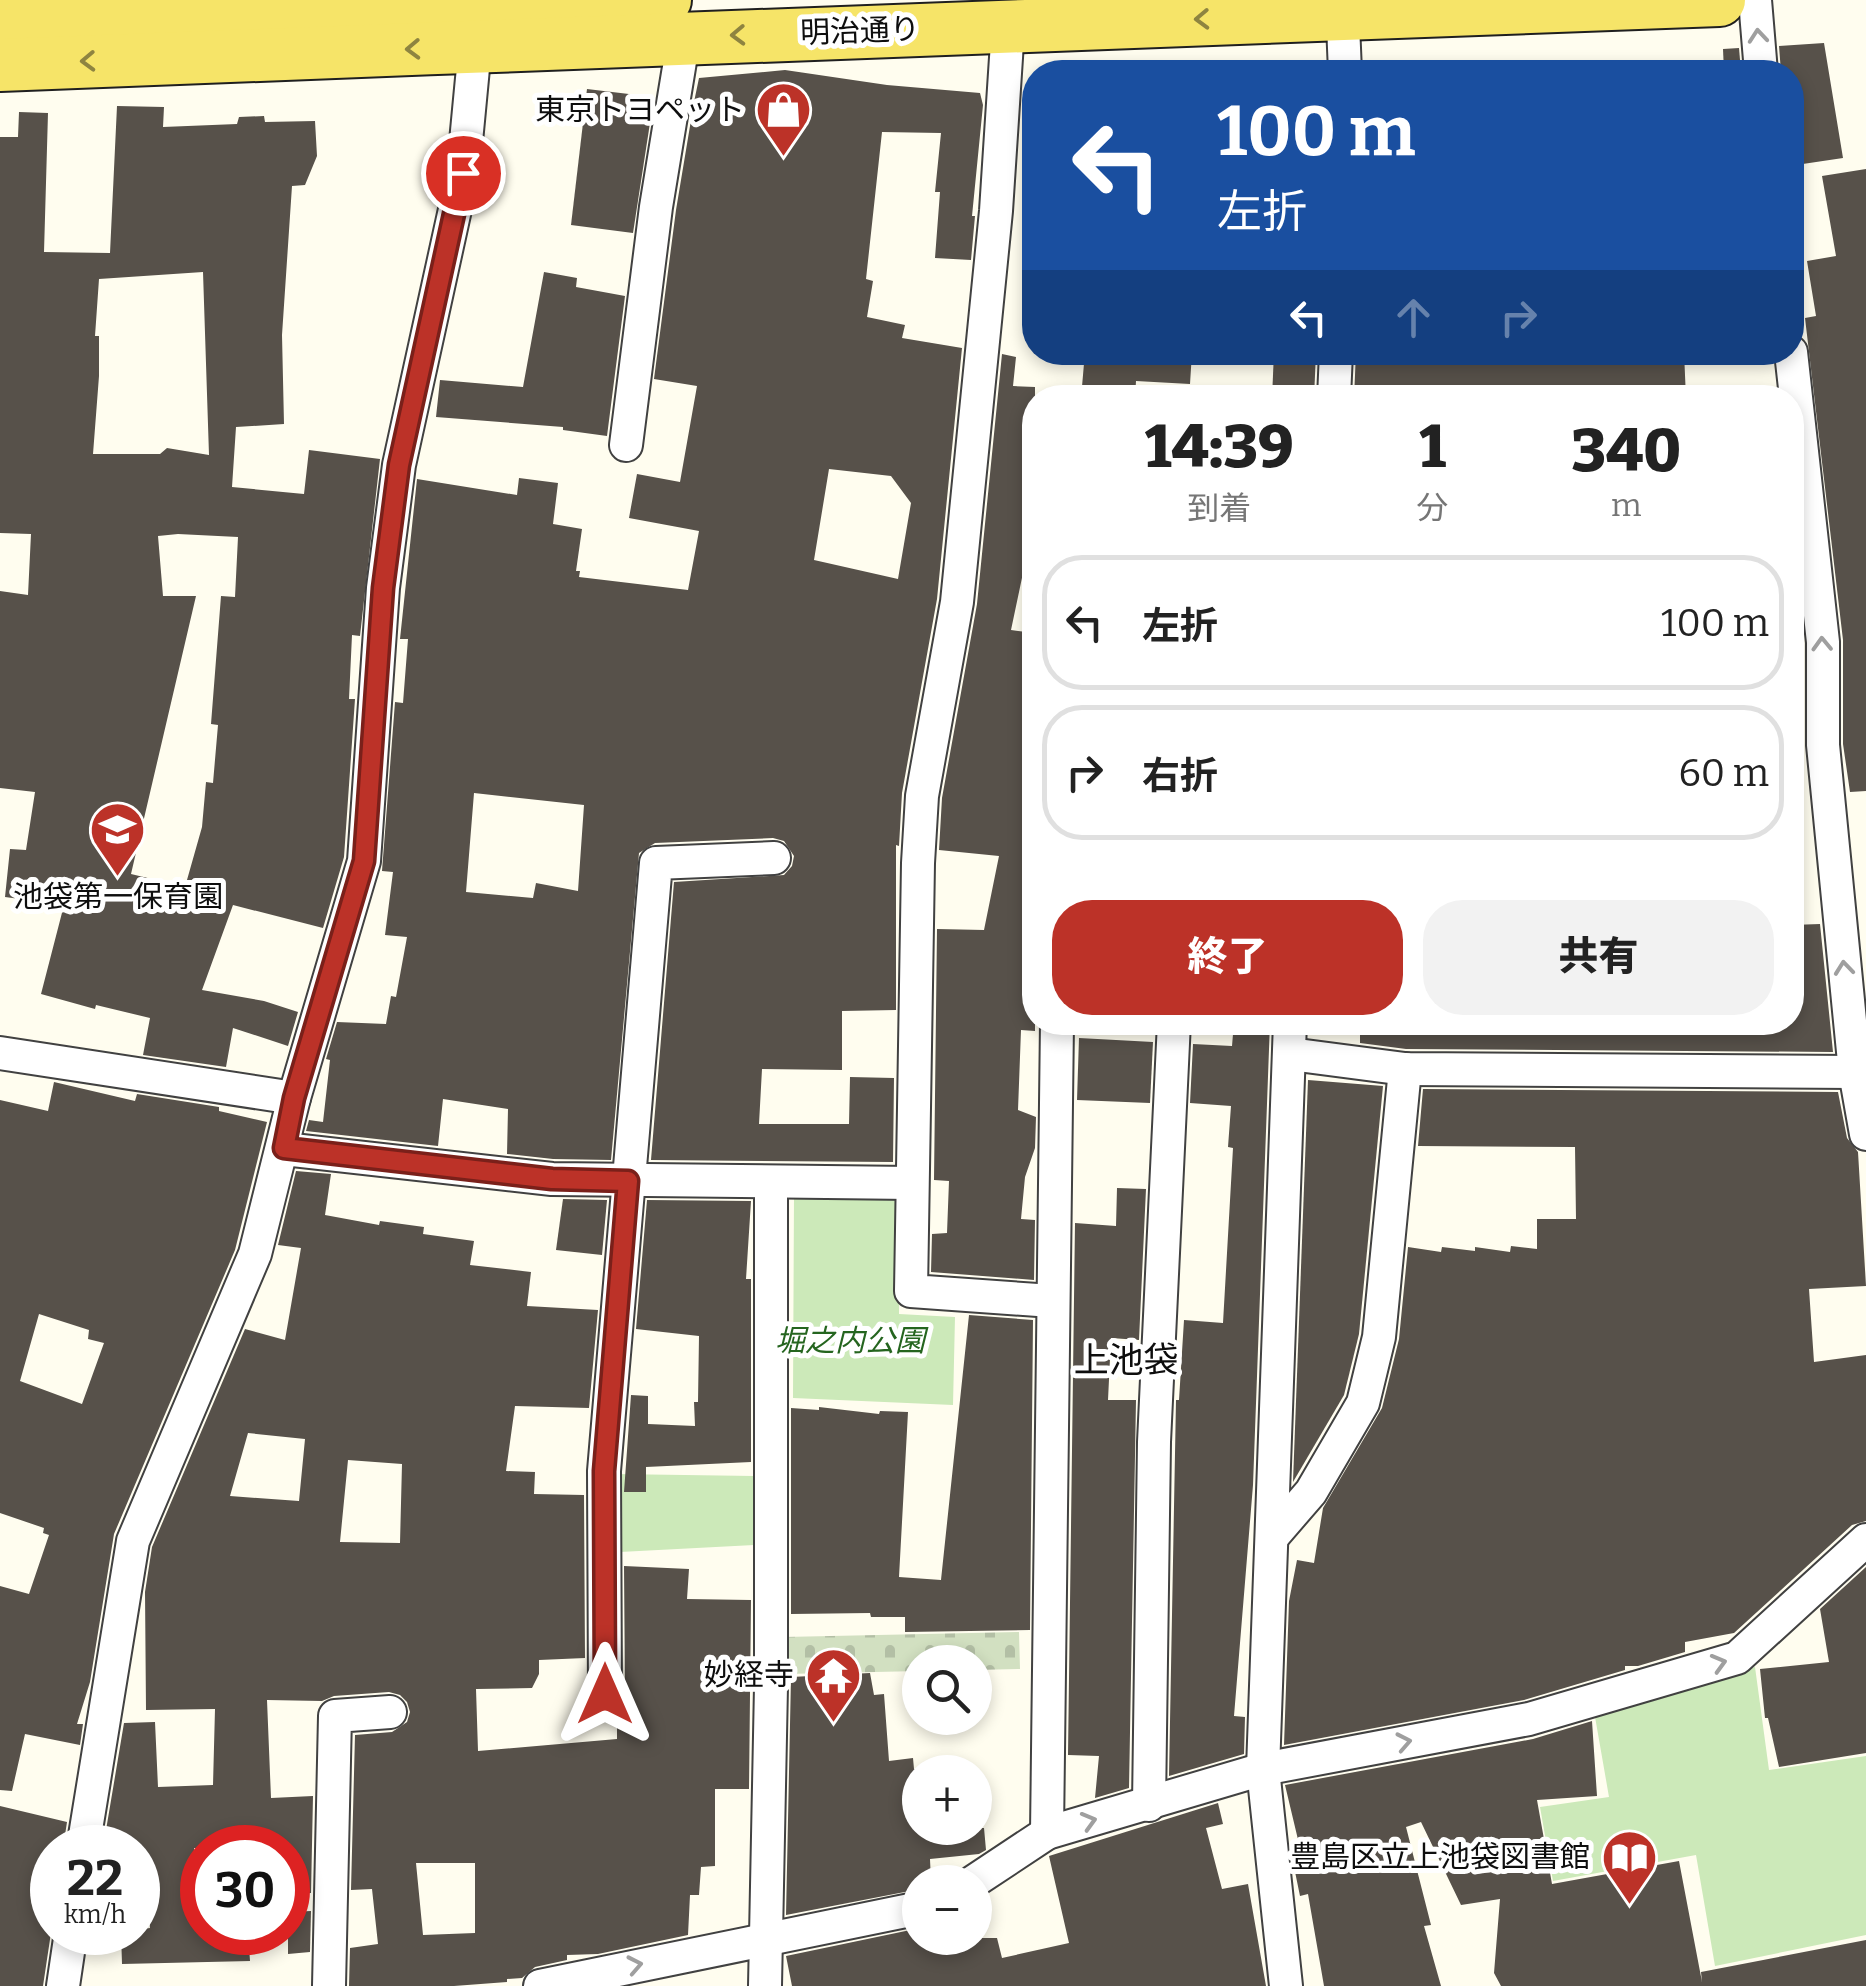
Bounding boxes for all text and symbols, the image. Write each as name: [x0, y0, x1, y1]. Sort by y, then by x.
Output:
one-way arrow: [1194, 8, 1210, 29]
street label: 明治通り: [799, 11, 921, 51]
one-way arrow: [729, 24, 745, 45]
one-way arrow: [1748, 28, 1769, 44]
one-way arrow: [404, 38, 420, 59]
one-way arrow: [80, 51, 96, 72]
shop icon: 東京トヨペット: [754, 80, 814, 159]
text: 100 m: [1217, 90, 1416, 174]
place label: 東京トヨペット: [535, 92, 745, 128]
icon: left: [1052, 100, 1182, 230]
pin: [421, 131, 506, 216]
icon: arrive: [436, 146, 491, 201]
text: 左折: [1217, 185, 1307, 239]
icon: left: [1281, 290, 1336, 345]
icon: ahead: [1386, 290, 1441, 345]
icon: right: [1491, 290, 1546, 345]
text: 14:39: [1145, 411, 1294, 483]
text: 1: [1419, 411, 1446, 483]
text: 340: [1571, 415, 1681, 487]
text: m: [1611, 486, 1641, 524]
text: 到着: [1187, 489, 1251, 527]
text: 分: [1416, 489, 1448, 527]
icon: left: [1057, 595, 1112, 650]
text: 100 m: [1661, 600, 1769, 646]
text: 左折: [1142, 603, 1218, 649]
one-way arrow: [1812, 635, 1833, 651]
icon: right: [1057, 745, 1112, 800]
text: 60 m: [1678, 750, 1769, 796]
text: 右折: [1142, 753, 1218, 799]
school or university icon: 池袋第一保育園: [88, 799, 148, 878]
place label: 池袋第一保育園: [13, 879, 223, 915]
button: 終了: [1052, 900, 1403, 1015]
button: 共有: [1423, 900, 1774, 1015]
one-way arrow: [1834, 959, 1856, 975]
park label: 堀之内公園: [775, 1323, 929, 1359]
district label: 上池袋: [1073, 1339, 1179, 1381]
position arrow: [553, 1642, 657, 1746]
temple icon: 妙経寺: [803, 1645, 863, 1724]
map controls: [902, 1645, 992, 1955]
button: search: [902, 1645, 992, 1735]
one-way arrow: [1710, 1654, 1727, 1675]
place label: 妙経寺: [704, 1657, 794, 1693]
one-way arrow: [1395, 1733, 1412, 1754]
button: +: [902, 1755, 992, 1845]
one-way arrow: [1080, 1812, 1097, 1833]
speed limit sign: 30: [180, 1825, 310, 1955]
library icon: 豊島区立上池袋図書館: [1599, 1827, 1659, 1906]
place label: 豊島区立上池袋図書館: [1290, 1839, 1590, 1875]
text: 22: [67, 1848, 123, 1908]
button: −: [902, 1865, 992, 1955]
text: km/h: [64, 1900, 126, 1930]
one-way arrow: [627, 1955, 643, 1976]

